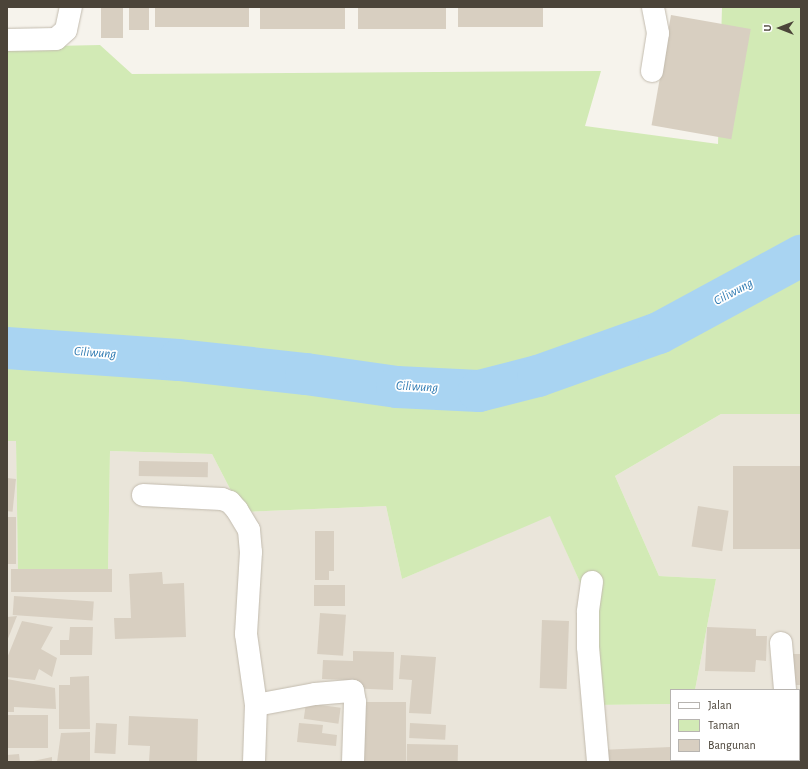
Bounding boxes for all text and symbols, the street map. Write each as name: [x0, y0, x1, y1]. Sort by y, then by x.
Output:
north arrow: [760, 8, 800, 48]
text: U: [762, 24, 773, 32]
water label: Ciliwung: [712, 276, 756, 310]
water label: Ciliwung: [73, 345, 117, 363]
water label: Ciliwung: [396, 379, 438, 397]
legend: [670, 689, 800, 761]
text: Jalan: [708, 699, 732, 711]
text: Taman: [708, 719, 740, 731]
text: Bangunan: [708, 739, 756, 751]

